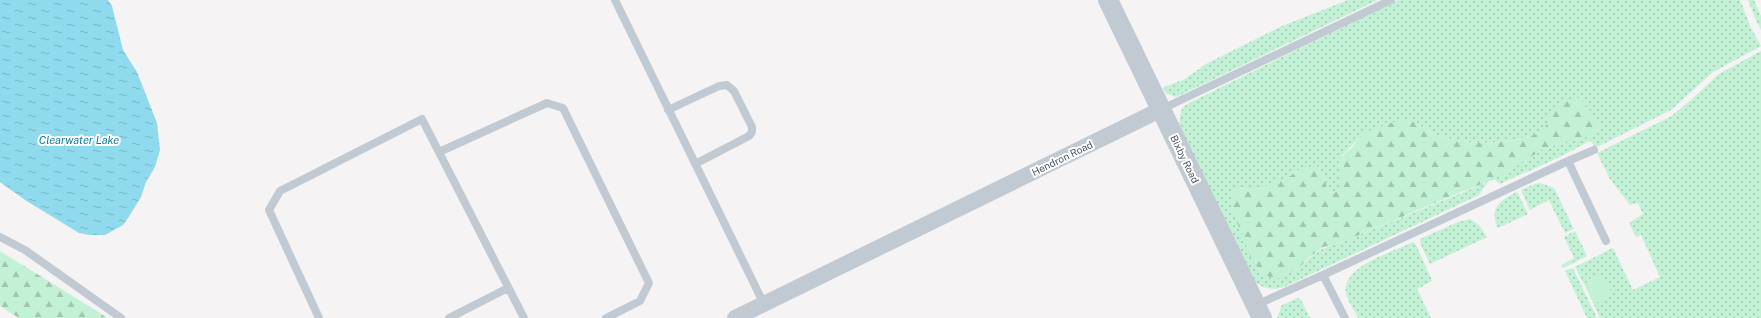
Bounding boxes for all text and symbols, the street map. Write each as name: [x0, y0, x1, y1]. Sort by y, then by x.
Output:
street label: Bixby Road: [1168, 133, 1202, 185]
water label: Clearwater Lake: [39, 134, 119, 146]
street label: Hendron Road: [1030, 138, 1095, 178]

